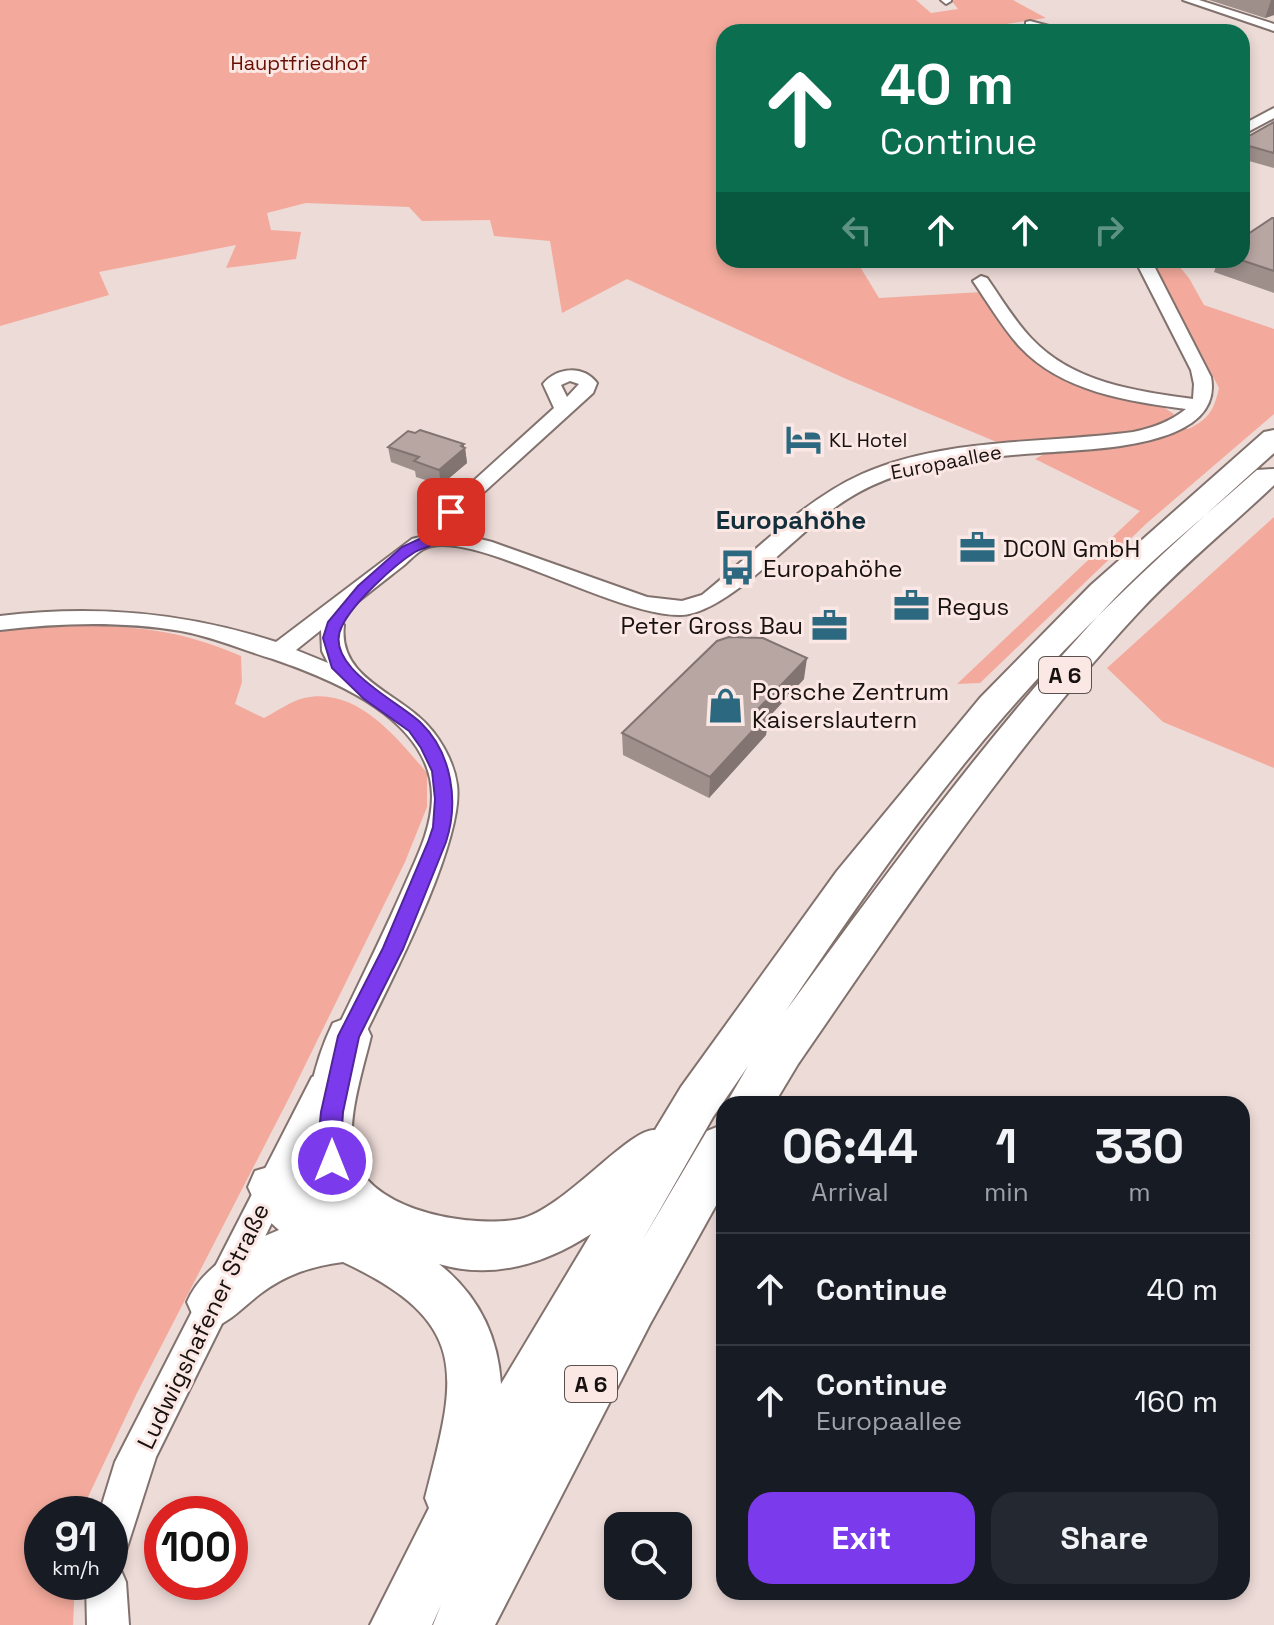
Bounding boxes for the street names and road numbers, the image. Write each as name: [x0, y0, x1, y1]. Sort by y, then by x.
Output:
street label: Europaallee: [888, 439, 1004, 485]
road number: A 6: [1039, 657, 1091, 693]
street label: Ludwigshafener Straße: [130, 1198, 276, 1454]
road number: A 6: [565, 1366, 617, 1402]

